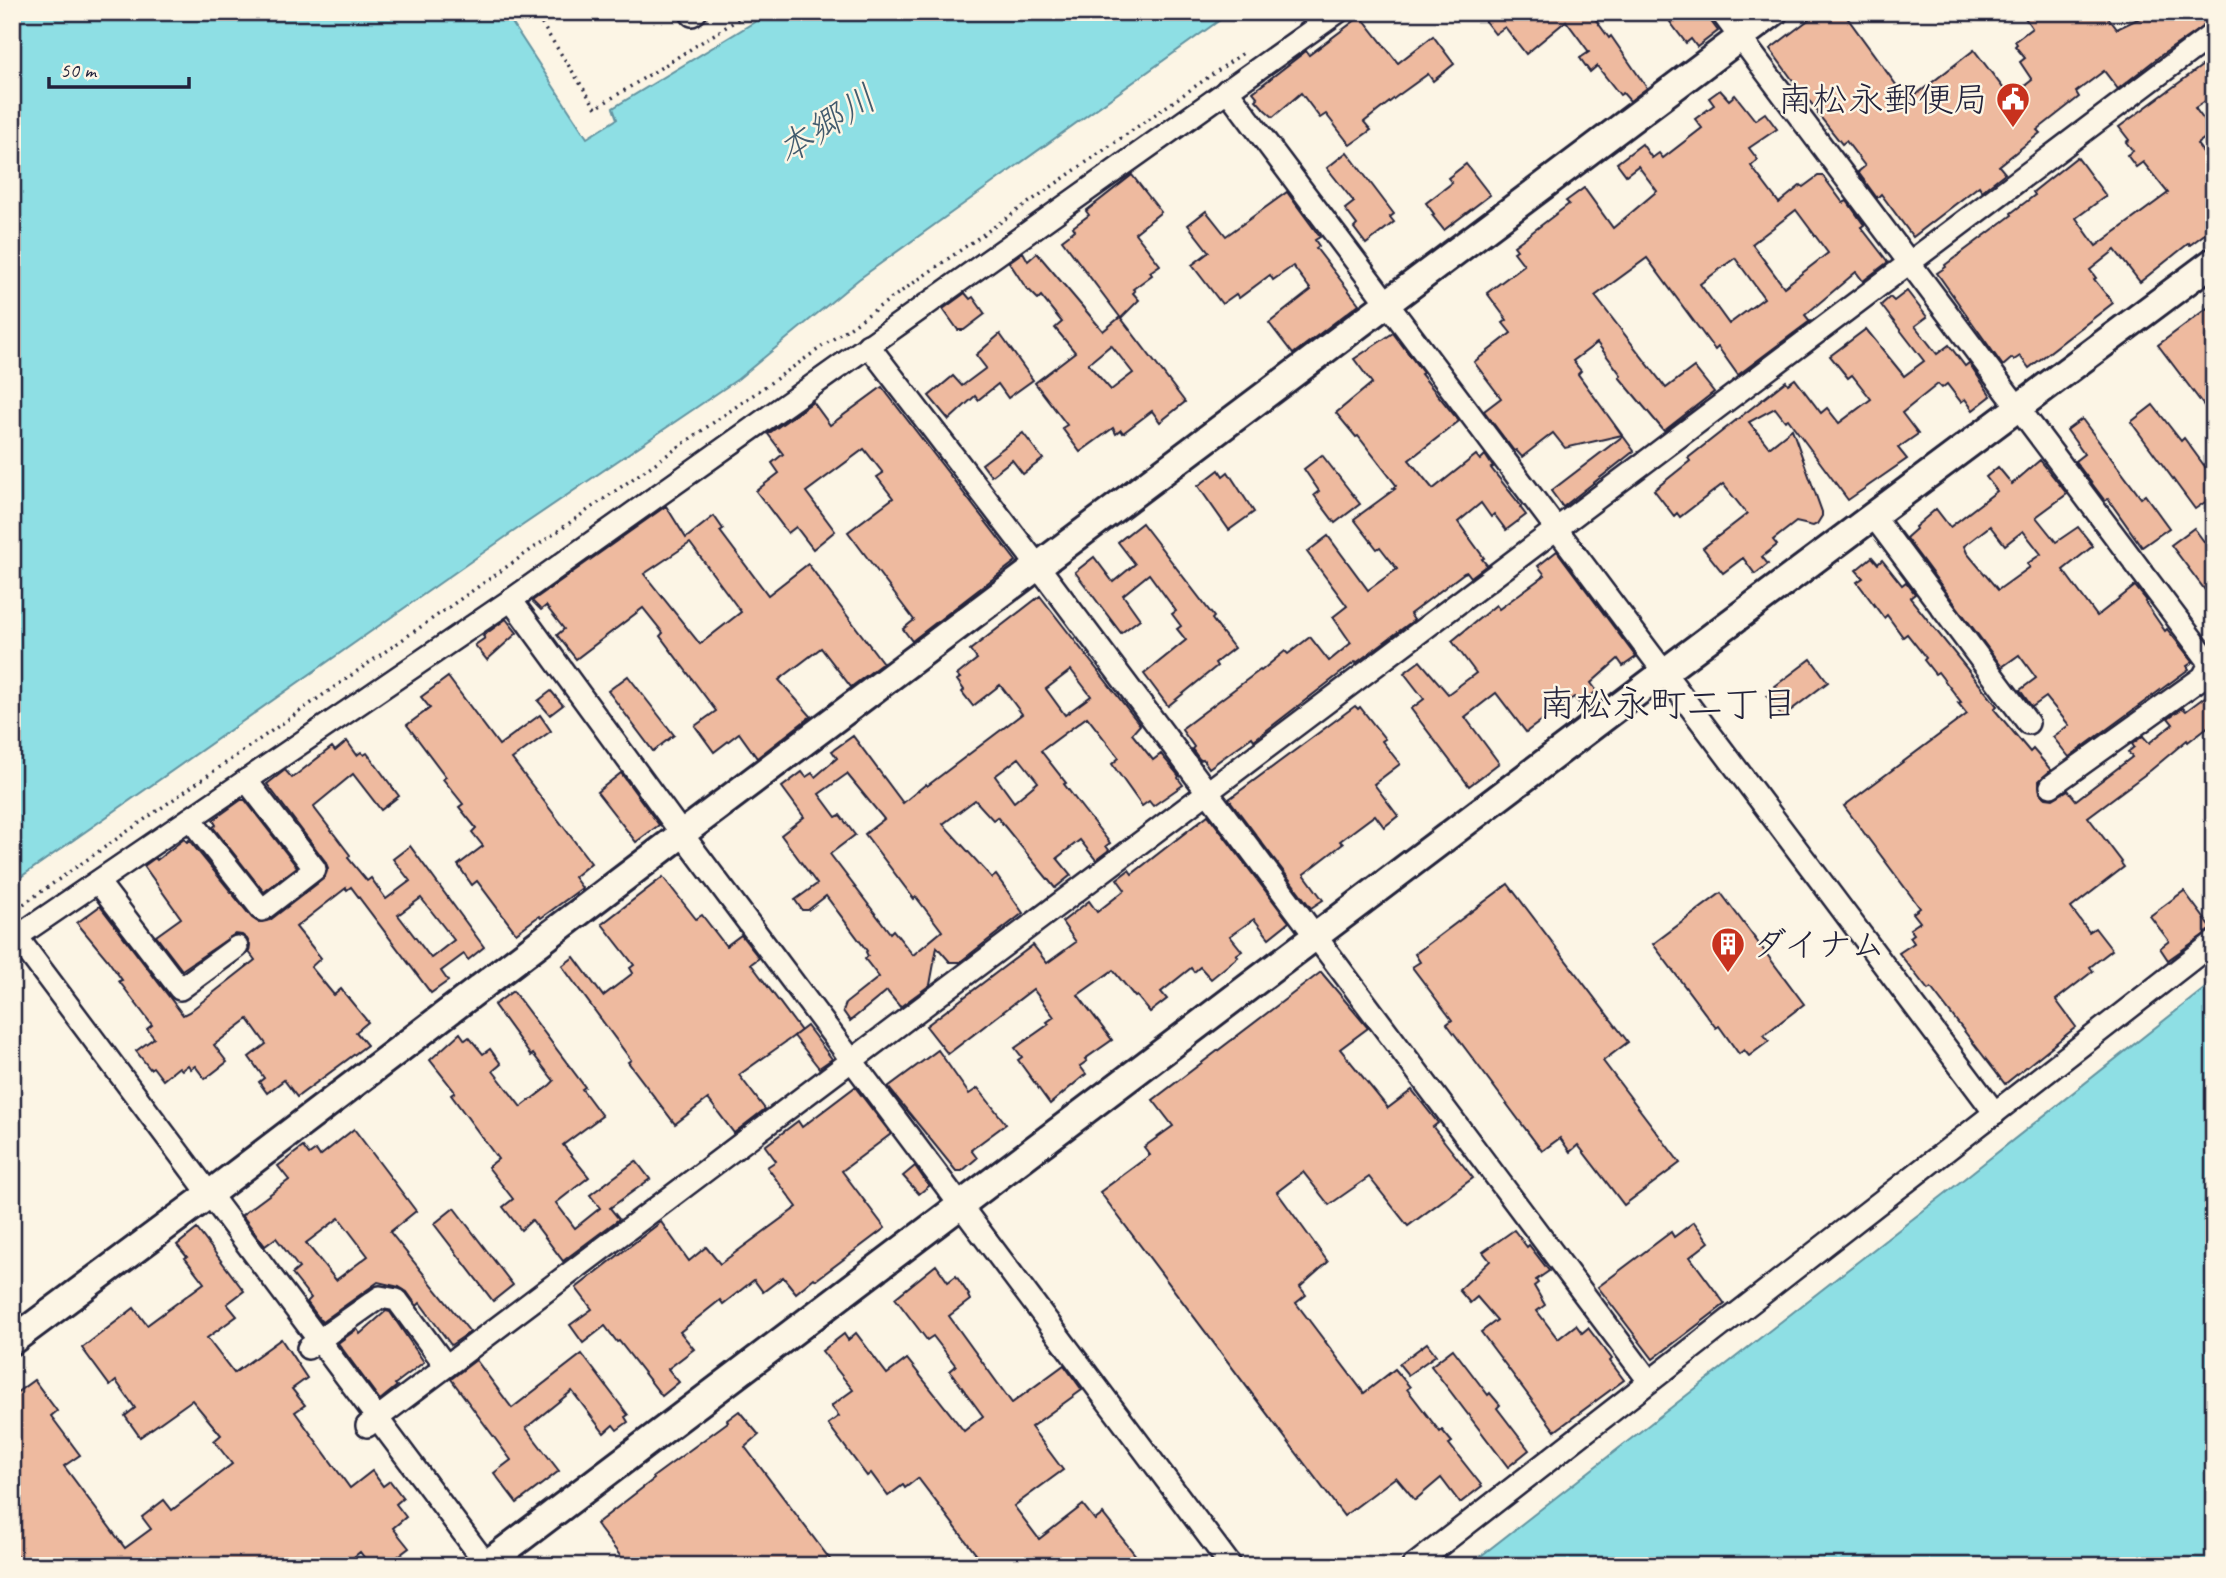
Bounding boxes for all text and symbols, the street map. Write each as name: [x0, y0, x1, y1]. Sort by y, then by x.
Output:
scale bar: [49, 46, 189, 90]
text: 50 m: [60, 57, 98, 83]
water label: 本郷川: [767, 74, 885, 174]
place label: 南松永郵便局: [1778, 77, 1988, 122]
public building icon: 南松永郵便局: [1994, 80, 2032, 129]
district label: 南松永町二丁目: [1539, 680, 1798, 727]
place label: ダイナム: [1752, 922, 1886, 967]
building icon: ダイナム: [1709, 925, 1747, 974]

